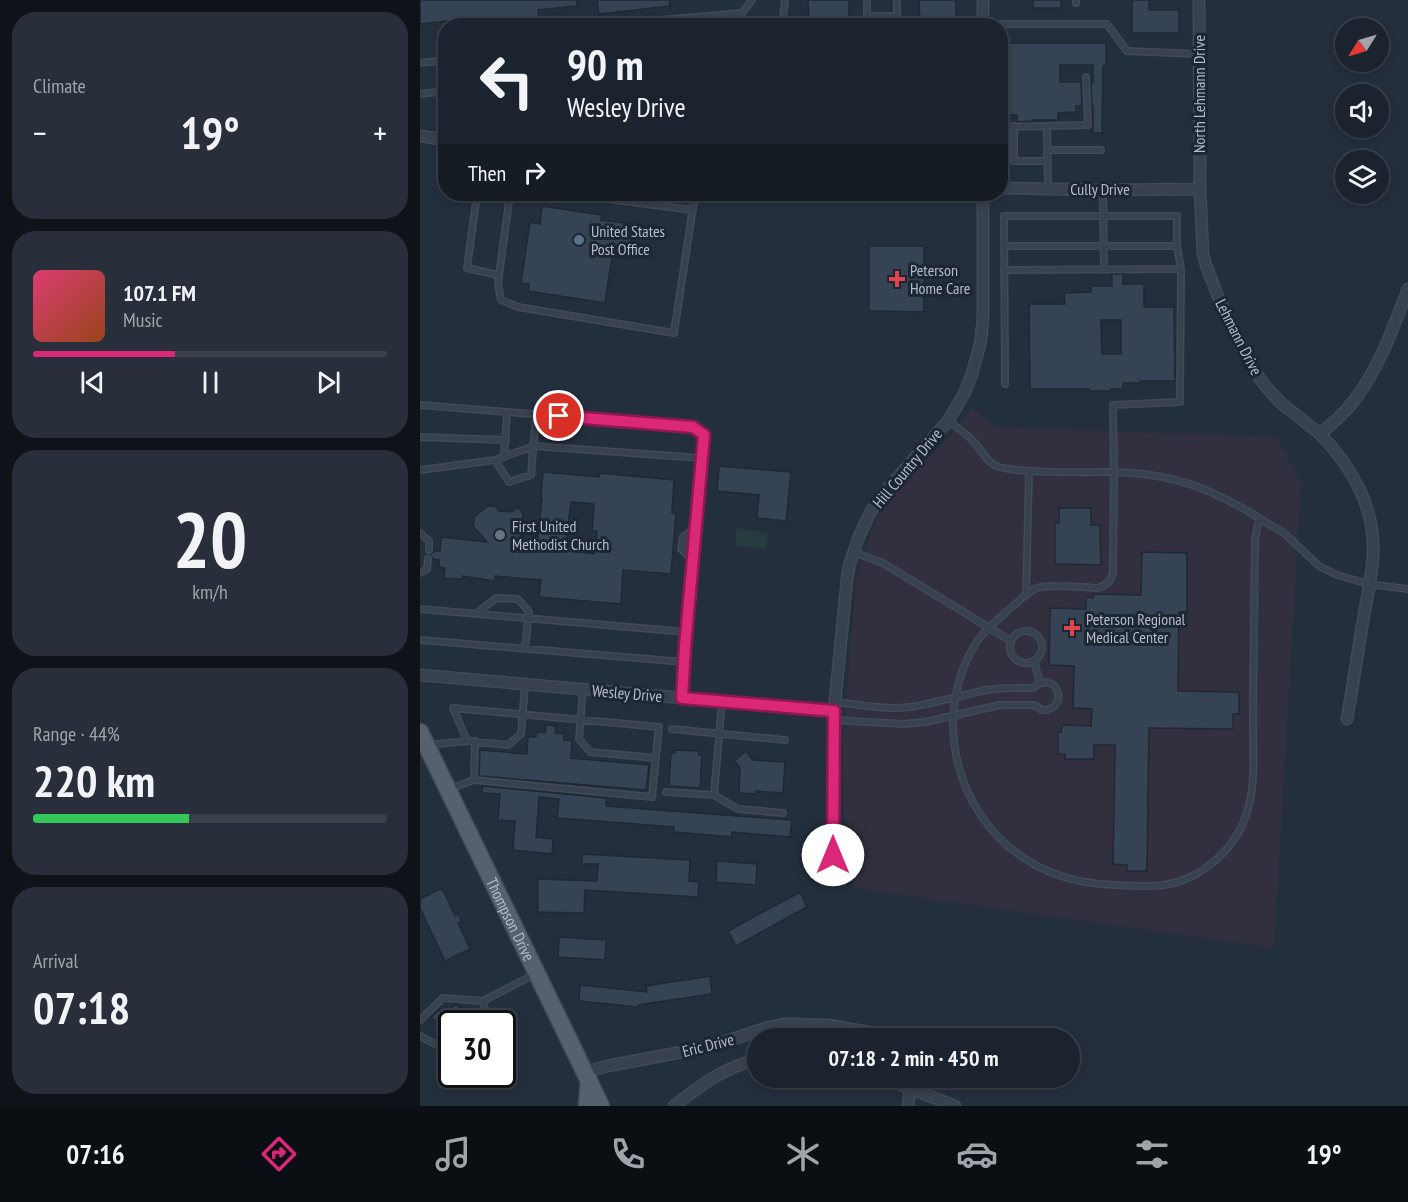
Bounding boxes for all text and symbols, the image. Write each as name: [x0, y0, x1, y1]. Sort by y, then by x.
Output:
north arrow: [1335, 18, 1389, 72]
map controls: [1335, 18, 1389, 204]
street label: North Lehmann Drive: [1189, 35, 1209, 153]
text: 90 m: [567, 37, 644, 92]
icon: left: [468, 42, 546, 120]
text: Climate: [33, 73, 86, 99]
button: sound: [1335, 84, 1389, 138]
text: Wesley Drive: [567, 90, 686, 124]
text: 19°: [180, 103, 240, 161]
text: −: [33, 111, 47, 154]
text: +: [373, 111, 387, 154]
button: layers: [1335, 150, 1389, 204]
icon: right: [518, 156, 551, 189]
text: Then: [468, 159, 506, 187]
street label: Cully Drive: [1070, 179, 1130, 199]
place label: United States Post Office: [591, 221, 665, 259]
marker: United States Post Office: [572, 233, 586, 247]
place label: Peterson Home Care: [910, 260, 970, 298]
marker: Peterson Home Care: [888, 270, 906, 288]
text: 107.1 FM: [123, 279, 196, 307]
street label: Lehmann Drive: [1211, 296, 1267, 378]
text: Music: [123, 307, 163, 333]
icon: previous: [76, 366, 109, 399]
icon: pause: [194, 366, 227, 399]
icon: next: [312, 366, 345, 399]
pin: [533, 390, 584, 441]
icon: arrive: [542, 399, 575, 432]
street label: Hill Country Drive: [868, 424, 946, 512]
text: 20: [173, 489, 247, 590]
place label: First United Methodist Church: [512, 516, 609, 554]
marker: First United Methodist Church: [493, 528, 507, 542]
text: km/h: [192, 579, 228, 605]
place label: Peterson Regional Medical Center: [1086, 609, 1186, 647]
marker: Peterson Regional Medical Center: [1063, 619, 1081, 637]
street label: Wesley Drive: [591, 680, 663, 706]
text: Range · 44%: [33, 721, 120, 747]
text: 220 km: [33, 751, 155, 809]
position arrow: [801, 823, 865, 887]
street label: Thompson Drive: [482, 874, 539, 964]
text: Arrival: [33, 948, 78, 974]
text: 07:18: [33, 978, 130, 1036]
speed limit sign: 30: [438, 1010, 516, 1088]
street label: Eric Drive: [680, 1029, 736, 1061]
text: 07:18 · 2 min · 450 m: [828, 1044, 999, 1072]
icon: directions: [258, 1133, 300, 1175]
icon: music: [432, 1133, 474, 1175]
icon: phone: [607, 1133, 649, 1175]
icon: climate: [782, 1133, 824, 1175]
icon: car: [956, 1133, 998, 1175]
icon: filters: [1131, 1133, 1173, 1175]
text: 07:16: [66, 1137, 125, 1171]
text: 19°: [1306, 1137, 1342, 1171]

